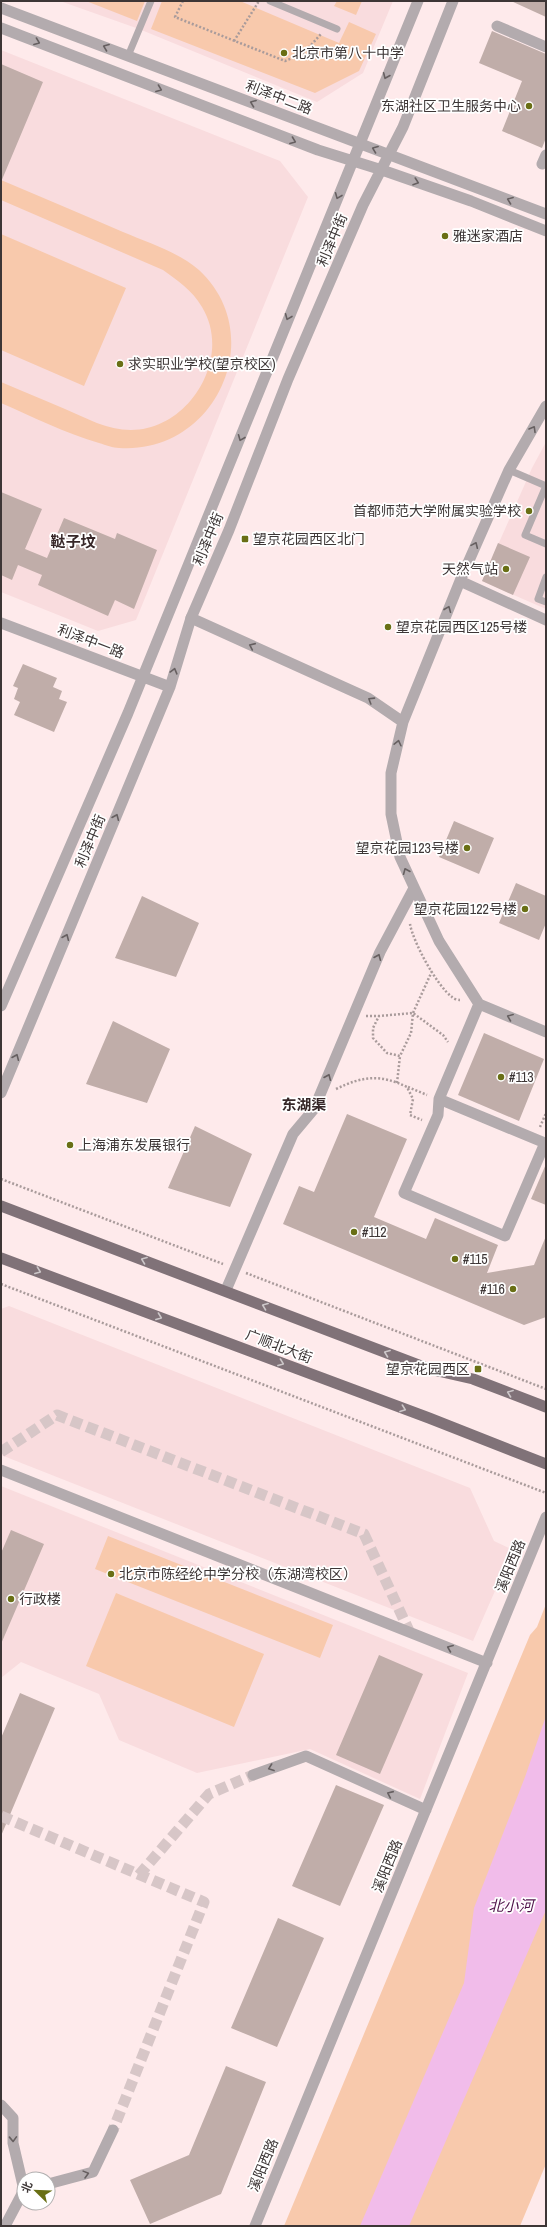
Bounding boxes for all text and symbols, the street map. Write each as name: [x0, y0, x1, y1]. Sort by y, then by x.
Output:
one-way arrow: [34, 38, 41, 46]
one-way arrow: [102, 44, 109, 52]
place label: 北京市第八十中学: [292, 44, 404, 62]
marker: 北京市第八十中学: [279, 48, 289, 58]
one-way arrow: [383, 72, 391, 79]
street label: 利泽中二路: [243, 76, 315, 118]
one-way arrow: [155, 85, 162, 93]
place label: 东湖社区卫生服务中心: [381, 97, 521, 115]
one-way arrow: [250, 99, 257, 108]
marker: 东湖社区卫生服务中心: [524, 101, 534, 111]
one-way arrow: [290, 136, 297, 144]
one-way arrow: [372, 145, 379, 153]
one-way arrow: [413, 177, 420, 186]
one-way arrow: [334, 193, 342, 200]
one-way arrow: [506, 196, 513, 204]
street label: 利泽中街: [313, 211, 351, 269]
place label: 雅迷家酒店: [453, 227, 523, 245]
marker: 雅迷家酒店: [440, 231, 450, 241]
one-way arrow: [285, 313, 293, 320]
place label: 求实职业学校(望京校区): [128, 355, 276, 373]
marker: 求实职业学校(望京校区): [115, 359, 125, 369]
one-way arrow: [528, 426, 535, 433]
one-way arrow: [238, 433, 246, 441]
place label: 首都师范大学附属实验学校: [353, 502, 521, 520]
marker: 首都师范大学附属实验学校: [524, 506, 534, 516]
street label: 利泽中街: [189, 510, 227, 568]
place label: 望京花园西区北门: [253, 530, 365, 548]
district label: 鞑子坟: [50, 531, 96, 552]
marker: 望京花园西区北门: [240, 534, 250, 544]
one-way arrow: [471, 542, 479, 549]
place label: 天然气站: [442, 560, 498, 578]
marker: 天然气站: [501, 564, 511, 574]
one-way arrow: [444, 605, 452, 612]
place label: 望京花园西区125号楼: [396, 618, 527, 636]
street label: 利泽中一路: [55, 620, 127, 662]
marker: 望京花园西区125号楼: [383, 622, 393, 632]
one-way arrow: [249, 643, 257, 651]
one-way arrow: [169, 667, 178, 674]
one-way arrow: [368, 698, 375, 705]
one-way arrow: [393, 740, 401, 747]
street label: 利泽中街: [71, 812, 109, 870]
one-way arrow: [111, 814, 119, 822]
place label: 望京花园123号楼: [356, 839, 459, 857]
marker: 望京花园123号楼: [462, 843, 472, 853]
one-way arrow: [403, 867, 411, 875]
place label: 望京花园122号楼: [414, 900, 517, 918]
marker: 望京花园122号楼: [520, 904, 530, 914]
one-way arrow: [61, 934, 69, 942]
one-way arrow: [373, 954, 381, 961]
one-way arrow: [506, 1013, 513, 1021]
one-way arrow: [11, 1054, 19, 1062]
place label: #113: [509, 1068, 534, 1086]
marker: #113: [496, 1072, 506, 1082]
one-way arrow: [323, 1073, 331, 1080]
district label: 东湖渠: [281, 1094, 327, 1115]
place label: 上海浦东发展银行: [78, 1136, 190, 1154]
marker: 上海浦东发展银行: [65, 1140, 75, 1150]
place label: #112: [362, 1223, 387, 1241]
marker: #112: [349, 1227, 359, 1237]
place label: #115: [463, 1250, 488, 1268]
marker: #115: [450, 1254, 460, 1264]
one-way arrow: [140, 1256, 147, 1264]
one-way arrow: [34, 1267, 41, 1275]
place label: #116: [480, 1280, 505, 1298]
marker: #116: [508, 1284, 518, 1294]
one-way arrow: [262, 1302, 269, 1310]
one-way arrow: [156, 1313, 163, 1321]
street label: 广顺北大街: [243, 1325, 315, 1367]
one-way arrow: [383, 1349, 390, 1357]
one-way arrow: [277, 1358, 284, 1366]
place label: 望京花园西区: [386, 1360, 470, 1378]
marker: 望京花园西区: [473, 1364, 483, 1374]
one-way arrow: [506, 1390, 513, 1398]
one-way arrow: [399, 1404, 406, 1412]
street label: 溪阳西路: [491, 1537, 529, 1595]
place label: 北京市陈经纶中学分校（东湖湾校区）: [119, 1565, 357, 1583]
marker: 北京市陈经纶中学分校（东湖湾校区）: [106, 1569, 116, 1579]
place label: 行政楼: [19, 1590, 61, 1608]
marker: 行政楼: [6, 1594, 16, 1604]
one-way arrow: [447, 1645, 454, 1653]
one-way arrow: [267, 1764, 274, 1772]
one-way arrow: [387, 1791, 395, 1799]
street label: 溪阳西路: [368, 1837, 406, 1895]
water label: 北小河: [488, 1895, 536, 1916]
one-way arrow: [9, 2136, 18, 2142]
street label: 溪阳西路: [244, 2136, 282, 2194]
one-way arrow: [82, 2170, 89, 2179]
north arrow: [16, 2171, 56, 2211]
text: 北: [18, 2179, 35, 2195]

